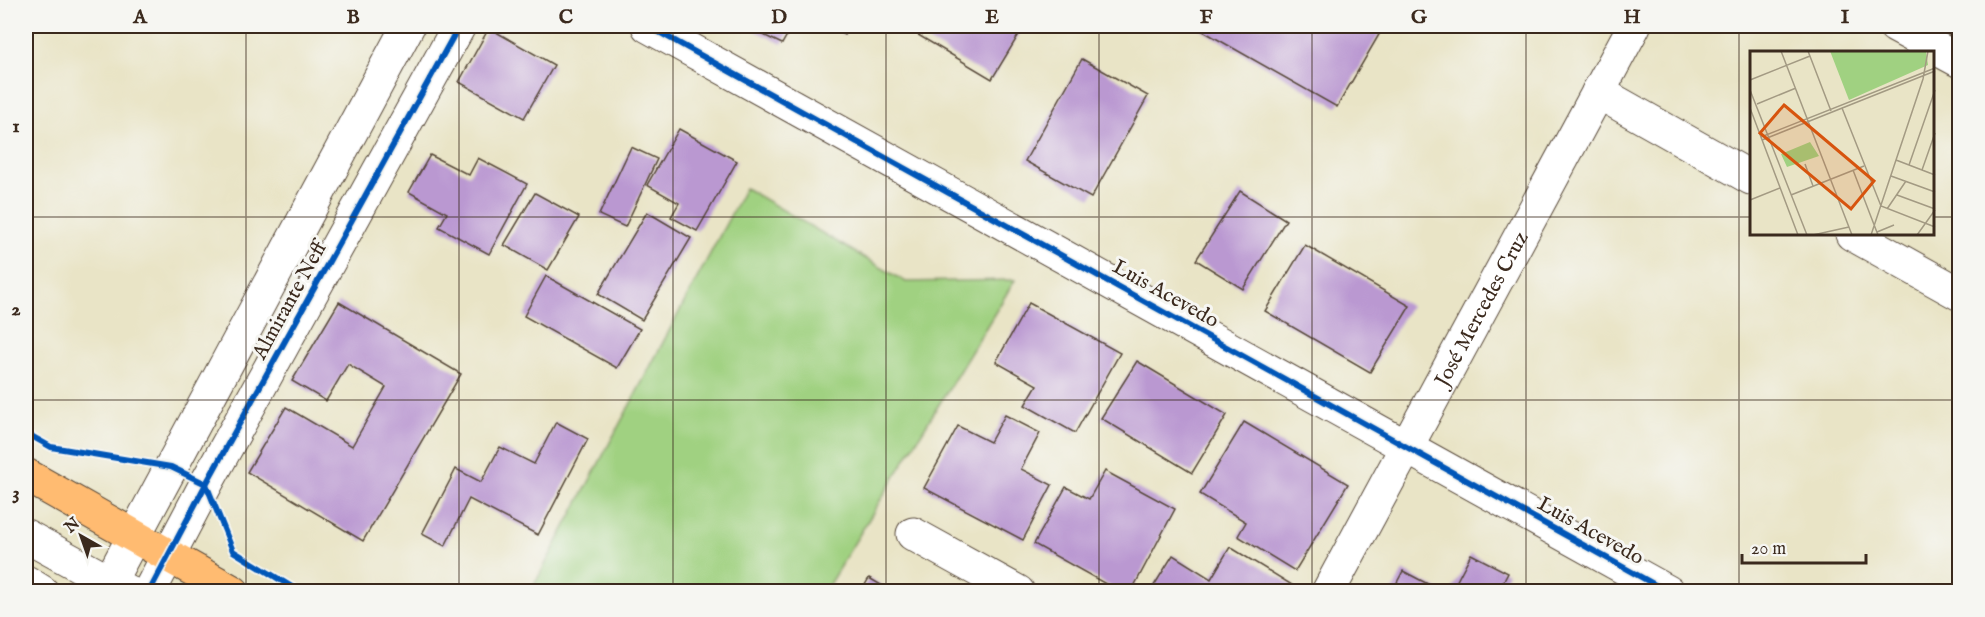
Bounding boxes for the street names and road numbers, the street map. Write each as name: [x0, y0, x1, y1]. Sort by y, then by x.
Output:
street label: José Mercedes Cruz: [1429, 227, 1536, 394]
street label: Almirante Neff: [246, 235, 335, 365]
street label: Luis Acevedo: [1107, 254, 1223, 335]
street label: Luis Acevedo: [1532, 491, 1648, 572]

